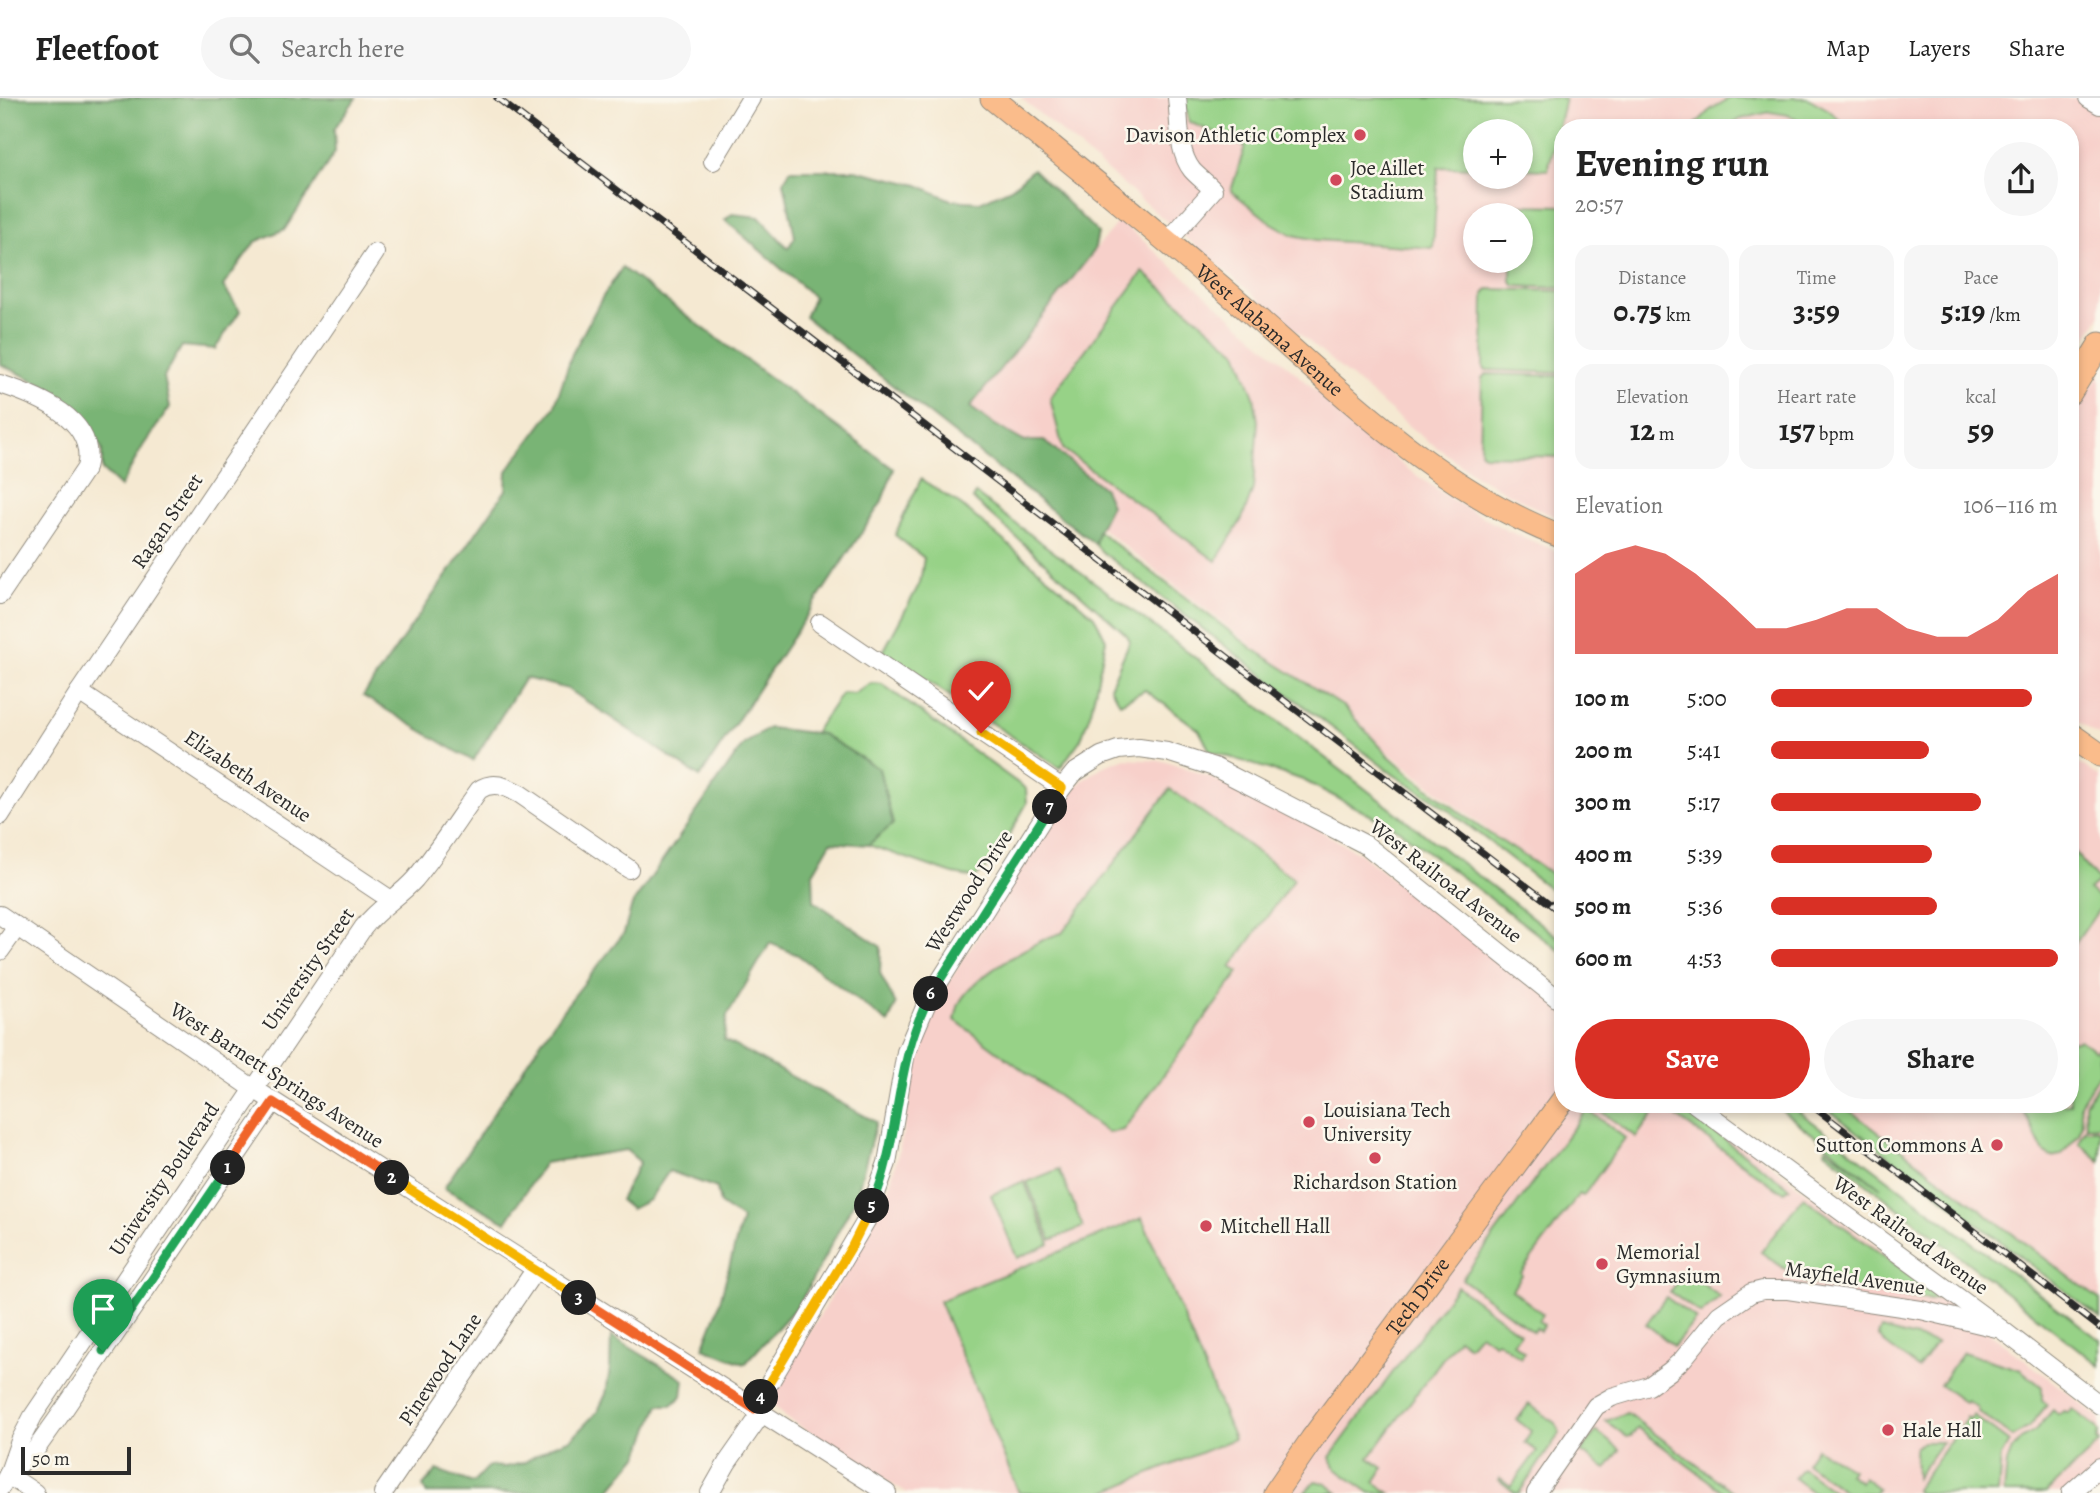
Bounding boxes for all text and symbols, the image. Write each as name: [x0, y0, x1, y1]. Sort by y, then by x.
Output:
search box: [201, 17, 691, 80]
text: Fleetfoot: [35, 26, 159, 71]
icon: search: [225, 29, 263, 67]
text: Search here: [281, 31, 405, 66]
text: Map: [1826, 32, 1870, 64]
text: Layers: [1908, 32, 1971, 64]
text: Share: [2009, 32, 2065, 64]
map controls: [1463, 119, 1533, 273]
button: +: [1463, 119, 1533, 189]
place label: Davison Athletic Complex: [1125, 121, 1346, 149]
marker: Davison Athletic Complex: [1352, 127, 1368, 143]
text: Evening run: [1575, 137, 1769, 189]
button: share: [1984, 142, 2058, 216]
place label: Joe Aillet Stadium: [1350, 154, 1424, 206]
marker: Joe Aillet Stadium: [1328, 172, 1344, 188]
text: 20:57: [1575, 189, 1623, 220]
button: −: [1463, 203, 1533, 273]
street label: West Alabama Avenue: [1189, 257, 1350, 403]
text: Distance: [1618, 265, 1686, 291]
text: Time: [1797, 265, 1836, 291]
text: Pace: [1963, 265, 1998, 291]
text: 0.75: [1613, 291, 1662, 331]
text: 3:59: [1793, 291, 1840, 331]
text: 5:19: [1941, 291, 1985, 331]
text: km: [1662, 302, 1691, 328]
text: /km: [1985, 302, 2021, 328]
text: Elevation: [1616, 384, 1689, 410]
text: Heart rate: [1777, 384, 1856, 410]
text: kcal: [1966, 384, 1996, 410]
text: 12: [1630, 410, 1655, 450]
text: 157: [1779, 410, 1815, 450]
text: 59: [1967, 410, 1994, 450]
text: m: [1655, 421, 1675, 447]
text: bpm: [1815, 421, 1854, 447]
street label: Ragan Street: [125, 468, 209, 574]
text: Elevation: [1575, 490, 1663, 521]
text: 106–116 m: [1963, 490, 2058, 521]
pin: [951, 661, 1011, 733]
icon: check: [962, 672, 1000, 710]
text: 100 m: [1575, 683, 1630, 714]
text: 5:00: [1687, 683, 1727, 714]
street label: Elizabeth Avenue: [179, 723, 317, 829]
text: 200 m: [1575, 735, 1633, 766]
text: 5:41: [1687, 735, 1721, 766]
text: 300 m: [1575, 787, 1631, 818]
text: 5:17: [1687, 787, 1720, 818]
pin: 7: [1032, 790, 1068, 824]
text: 7: [1045, 793, 1054, 819]
street label: West Railroad Avenue: [1363, 812, 1528, 949]
street label: Westwood Drive: [918, 824, 1019, 958]
text: 400 m: [1575, 839, 1632, 870]
text: 5:39: [1687, 839, 1722, 870]
text: 500 m: [1575, 891, 1631, 922]
text: 5:36: [1687, 891, 1723, 922]
street label: University Street: [255, 902, 361, 1036]
text: 600 m: [1575, 943, 1632, 974]
text: 4:53: [1687, 943, 1722, 974]
pin: 6: [914, 976, 948, 1012]
text: 6: [926, 980, 935, 1006]
street label: West Barnett Springs Avenue: [164, 995, 389, 1155]
button: Save: [1575, 1019, 1810, 1099]
button: Share: [1824, 1019, 2058, 1099]
street label: University Boulevard: [102, 1096, 226, 1261]
place label: Louisiana Tech University: [1323, 1096, 1451, 1148]
marker: Louisiana Tech University: [1301, 1114, 1317, 1130]
place label: Sutton Commons A: [1816, 1131, 1984, 1159]
marker: Sutton Commons A: [1989, 1137, 2005, 1153]
pin: 1: [210, 1150, 246, 1186]
marker: Richardson Station: [1367, 1150, 1383, 1166]
text: 1: [224, 1154, 231, 1180]
pin: 2: [374, 1160, 410, 1196]
text: 2: [387, 1164, 396, 1190]
place label: Richardson Station: [1293, 1168, 1457, 1196]
street label: West Railroad Avenue: [1827, 1168, 1995, 1301]
pin: 5: [854, 1188, 890, 1224]
text: 5: [867, 1192, 876, 1218]
place label: Mitchell Hall: [1220, 1212, 1330, 1240]
marker: Mitchell Hall: [1198, 1218, 1214, 1234]
place label: Memorial Gymnasium: [1616, 1238, 1721, 1290]
street label: Tech Drive: [1379, 1251, 1456, 1341]
street label: Mayfield Avenue: [1783, 1254, 1927, 1302]
marker: Memorial Gymnasium: [1594, 1256, 1610, 1272]
pin: [73, 1279, 133, 1351]
pin: 3: [562, 1280, 596, 1316]
text: 3: [574, 1284, 583, 1310]
icon: arrive: [84, 1290, 122, 1328]
street label: Pinewood Lane: [392, 1307, 488, 1431]
pin: 4: [744, 1380, 778, 1414]
text: 4: [756, 1383, 765, 1409]
place label: Hale Hall: [1902, 1416, 1981, 1444]
marker: Hale Hall: [1880, 1422, 1896, 1438]
scale bar: [21, 1444, 131, 1476]
text: 50 m: [32, 1446, 70, 1472]

